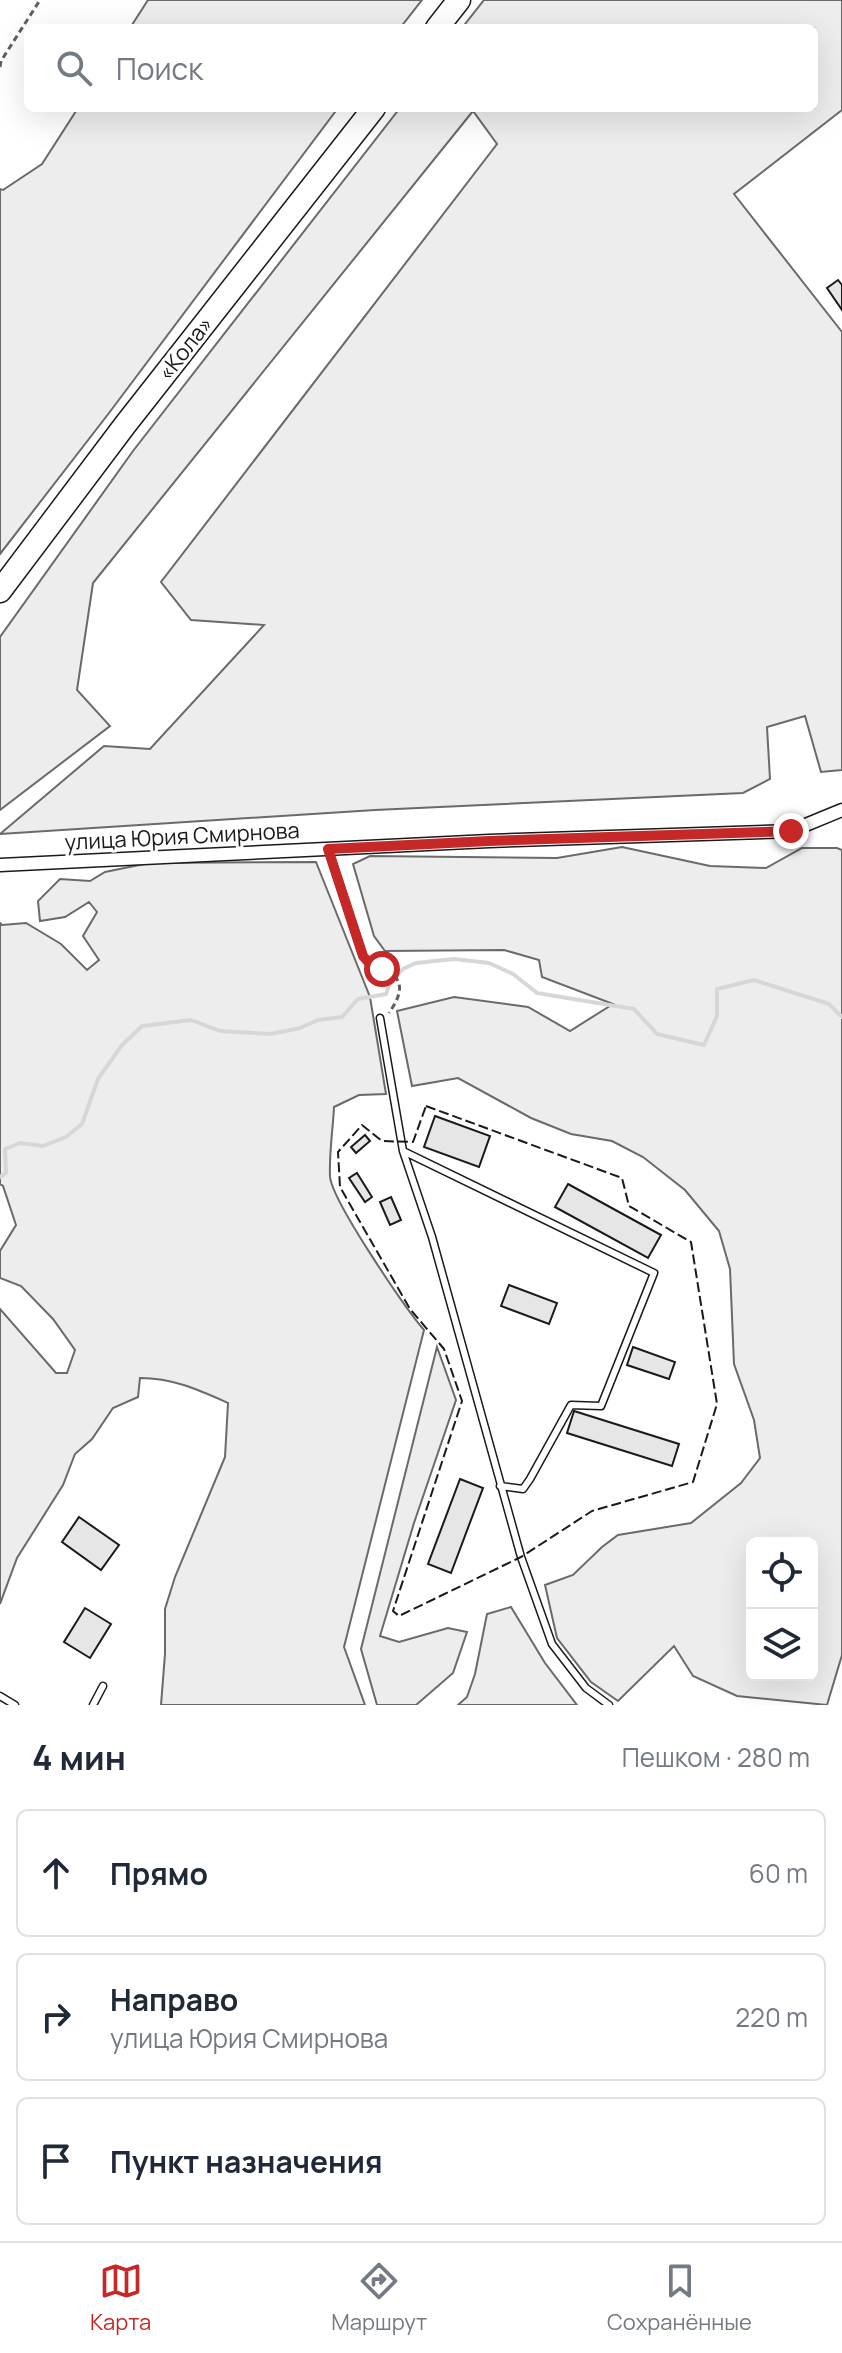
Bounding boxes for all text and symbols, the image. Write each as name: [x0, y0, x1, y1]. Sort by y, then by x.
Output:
search box: [24, 24, 818, 112]
icon: search: [52, 46, 96, 90]
text: Поиск: [116, 48, 203, 89]
street label: «Кола»: [151, 310, 219, 386]
route end: [773, 813, 809, 849]
street label: улица Юрия Смирнова: [64, 815, 300, 857]
route start: [364, 951, 400, 987]
map controls: [746, 1537, 818, 1681]
button: locate: [746, 1537, 818, 1609]
button: layers: [746, 1609, 818, 1681]
text: 4 мин: [32, 1734, 126, 1780]
text: Пешком · 280 m: [622, 1739, 810, 1775]
icon: ahead: [34, 1851, 78, 1895]
text: Прямо: [110, 1853, 208, 1894]
text: 60 m: [749, 1855, 808, 1891]
text: Направо: [110, 1979, 238, 2020]
icon: right: [34, 1995, 78, 2039]
text: 220 m: [735, 1999, 808, 2035]
text: улица Юрия Смирнова: [110, 2020, 388, 2056]
icon: arrive: [34, 2139, 78, 2183]
text: Пункт назначения: [110, 2141, 383, 2182]
tab: Карта: [90, 2259, 151, 2337]
tab: Маршрут: [331, 2259, 427, 2337]
tab: Сохранённые: [607, 2259, 752, 2337]

